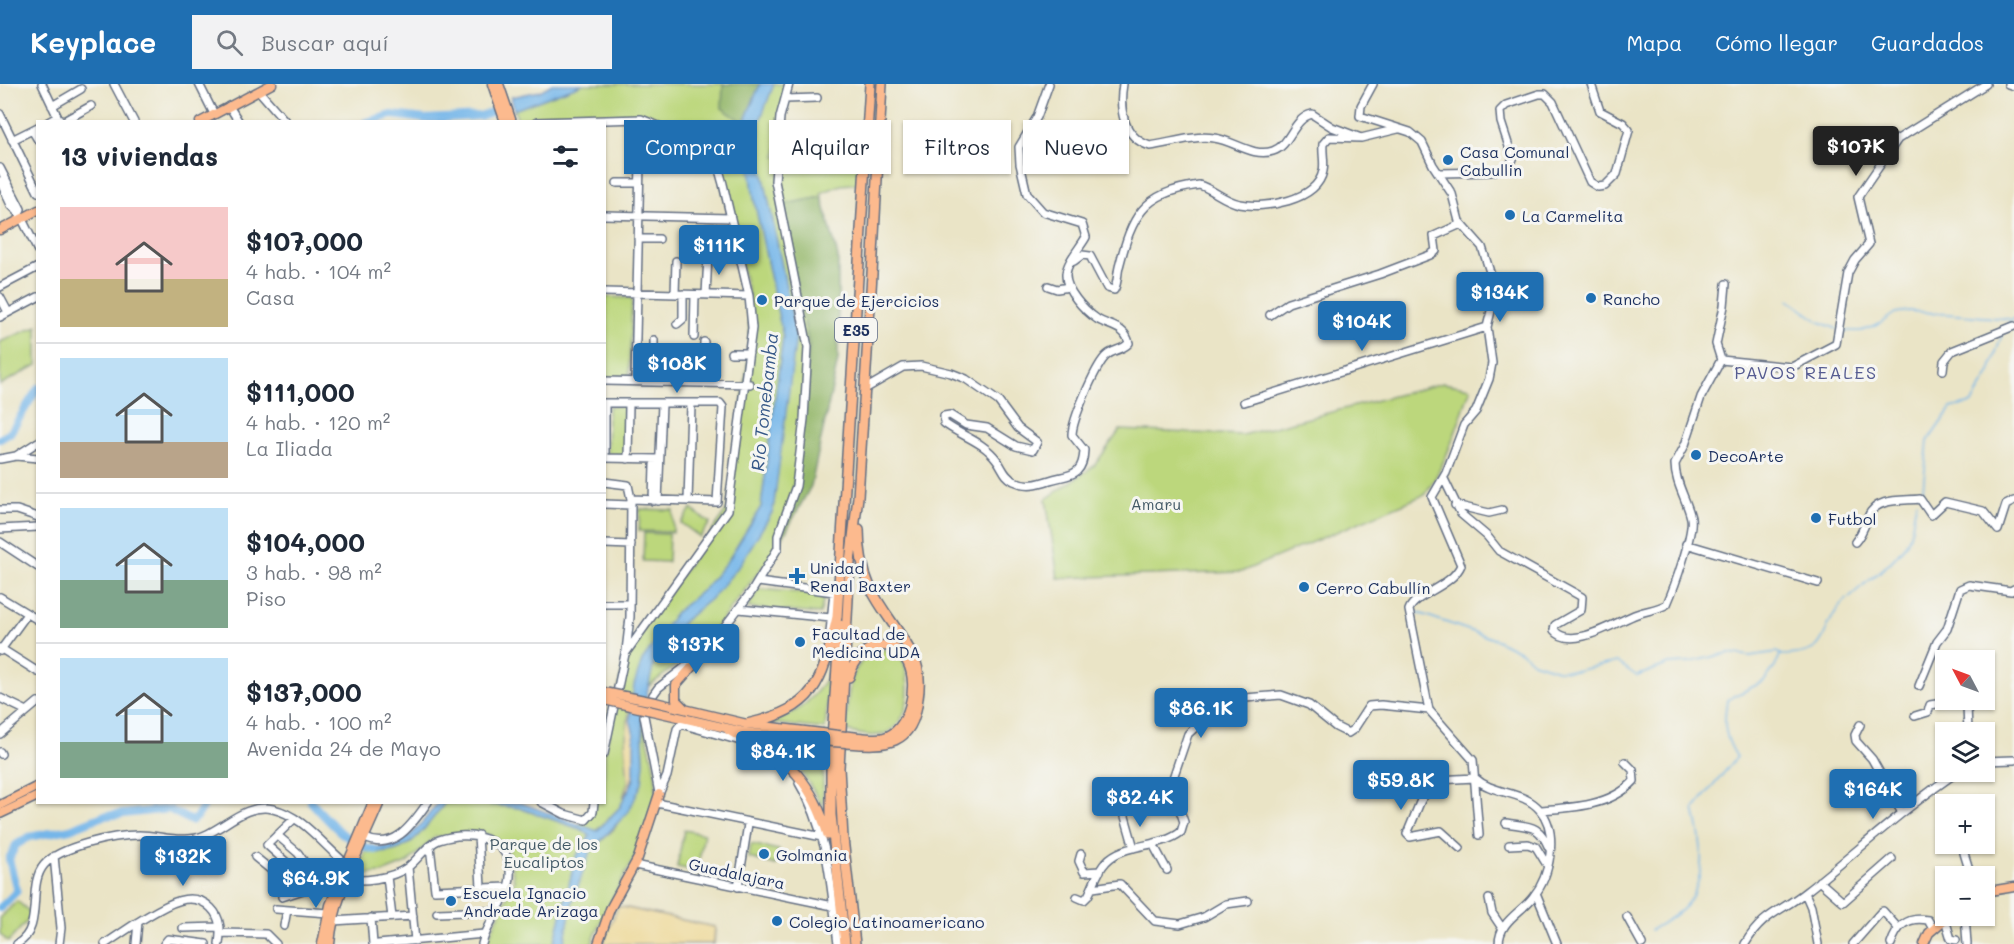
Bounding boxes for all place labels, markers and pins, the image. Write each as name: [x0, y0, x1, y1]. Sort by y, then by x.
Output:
pin: $107K: [1814, 126, 1898, 177]
place label: Casa Comunal Cabullin: [1460, 141, 1570, 180]
marker: Casa Comunal Cabullin: [1441, 153, 1455, 167]
place label: La Carmelita: [1522, 205, 1624, 226]
marker: La Carmelita: [1503, 208, 1517, 222]
pin: $111K: [677, 225, 761, 276]
pin: $134K: [1458, 272, 1542, 323]
place label: Rancho: [1603, 288, 1660, 309]
place label: Parque de Ejercicios: [774, 290, 939, 311]
marker: Rancho: [1584, 291, 1598, 305]
marker: Parque de Ejercicios: [755, 293, 769, 307]
pin: $104K: [1320, 301, 1404, 352]
pin: $108K: [635, 343, 719, 394]
place label: DecoArte: [1708, 445, 1784, 466]
marker: DecoArte: [1689, 448, 1703, 462]
place label: Futbol: [1828, 508, 1876, 529]
marker: Futbol: [1809, 511, 1823, 525]
place label: Unidad Renal Baxter: [810, 557, 911, 596]
marker: Unidad Renal Baxter: [788, 567, 806, 585]
place label: Cerro Cabullín: [1316, 577, 1430, 598]
marker: Cerro Cabullín: [1297, 580, 1311, 594]
place label: Facultad de Medicina UDA: [812, 623, 921, 662]
pin: $137K: [654, 624, 738, 675]
marker: Facultad de Medicina UDA: [793, 635, 807, 649]
pin: $86.1K: [1152, 688, 1250, 739]
pin: $84.1K: [734, 731, 832, 782]
pin: $59.8K: [1352, 760, 1450, 811]
pin: $164K: [1831, 769, 1915, 820]
pin: $82.4K: [1091, 777, 1189, 828]
pin: $132K: [141, 836, 225, 887]
place label: Golmania: [776, 844, 848, 865]
marker: Golmania: [757, 847, 771, 861]
pin: $64.9K: [267, 858, 365, 909]
place label: Escuela Ignacio Andrade Arizaga: [463, 882, 598, 921]
marker: Escuela Ignacio Andrade Arizaga: [444, 894, 458, 908]
place label: Colegio Latinoamericano: [789, 911, 985, 932]
marker: Colegio Latinoamericano: [770, 914, 784, 928]

